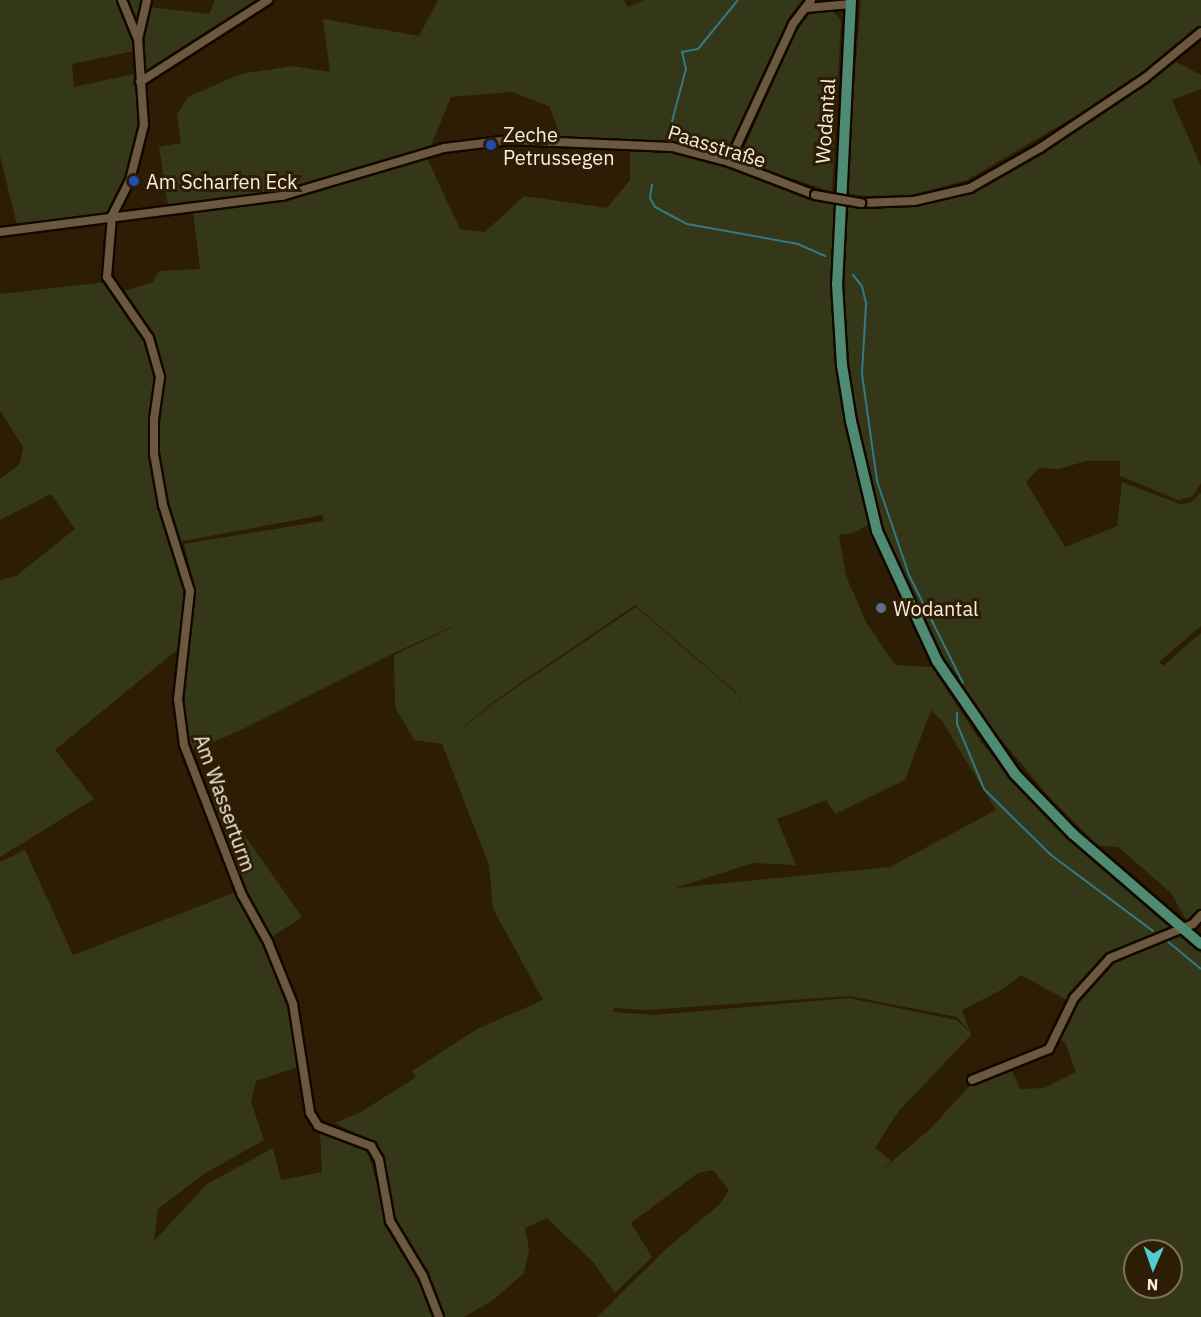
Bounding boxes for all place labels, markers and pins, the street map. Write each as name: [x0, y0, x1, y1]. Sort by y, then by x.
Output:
place label: Zeche Petrussegen: [503, 122, 615, 169]
marker: Zeche Petrussegen: [484, 138, 498, 152]
place label: Am Scharfen Eck: [146, 169, 298, 193]
marker: Am Scharfen Eck: [127, 174, 141, 188]
place label: Wodantal: [893, 596, 978, 620]
marker: Wodantal: [874, 601, 888, 615]

